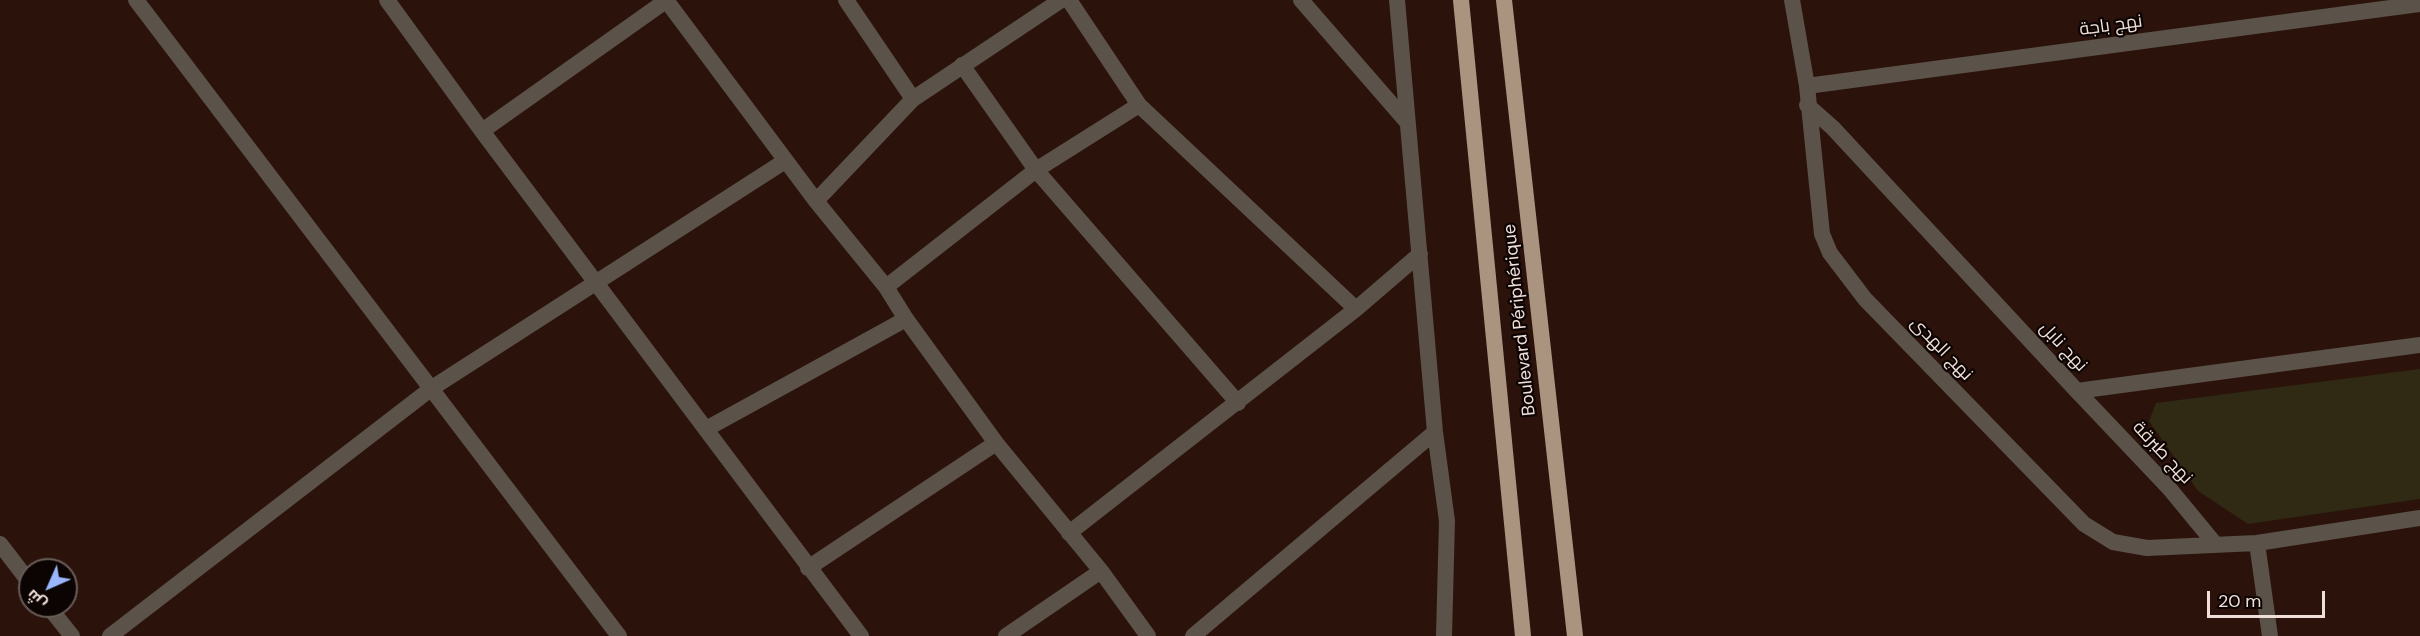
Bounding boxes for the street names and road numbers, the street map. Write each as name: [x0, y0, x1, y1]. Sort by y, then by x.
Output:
street label: نهج باجة: [2078, 11, 2144, 41]
street label: Boulevard Périphérique: [1499, 223, 1541, 417]
street label: نهج الهدى: [1905, 313, 1977, 385]
street label: نهج نابل: [2035, 318, 2091, 376]
street label: نهج طبرقة: [2127, 417, 2197, 489]

